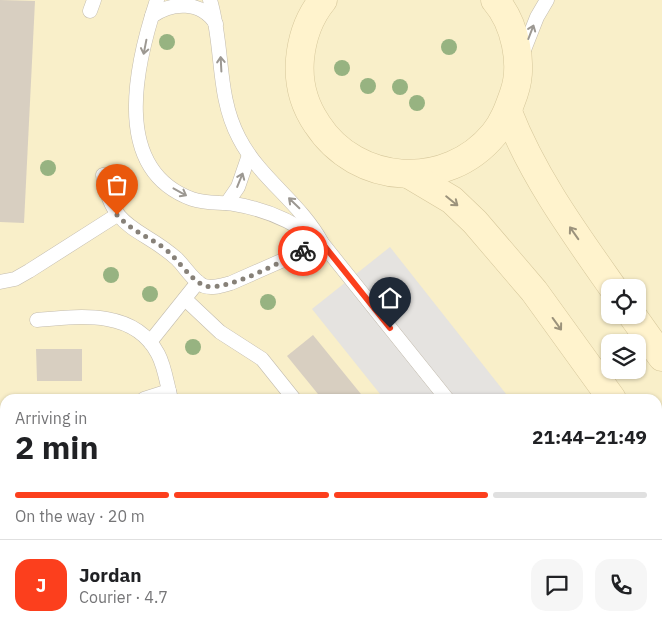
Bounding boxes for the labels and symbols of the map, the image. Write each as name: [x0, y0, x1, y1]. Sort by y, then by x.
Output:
one-way arrow: [527, 25, 536, 40]
one-way arrow: [139, 39, 149, 55]
one-way arrow: [216, 57, 225, 73]
pin: [96, 164, 138, 215]
one-way arrow: [236, 173, 246, 188]
one-way arrow: [172, 188, 187, 197]
one-way arrow: [445, 195, 458, 206]
one-way arrow: [288, 198, 300, 210]
courier: [278, 226, 328, 276]
one-way arrow: [569, 226, 579, 240]
pin: [369, 277, 411, 328]
one-way arrow: [552, 316, 562, 330]

